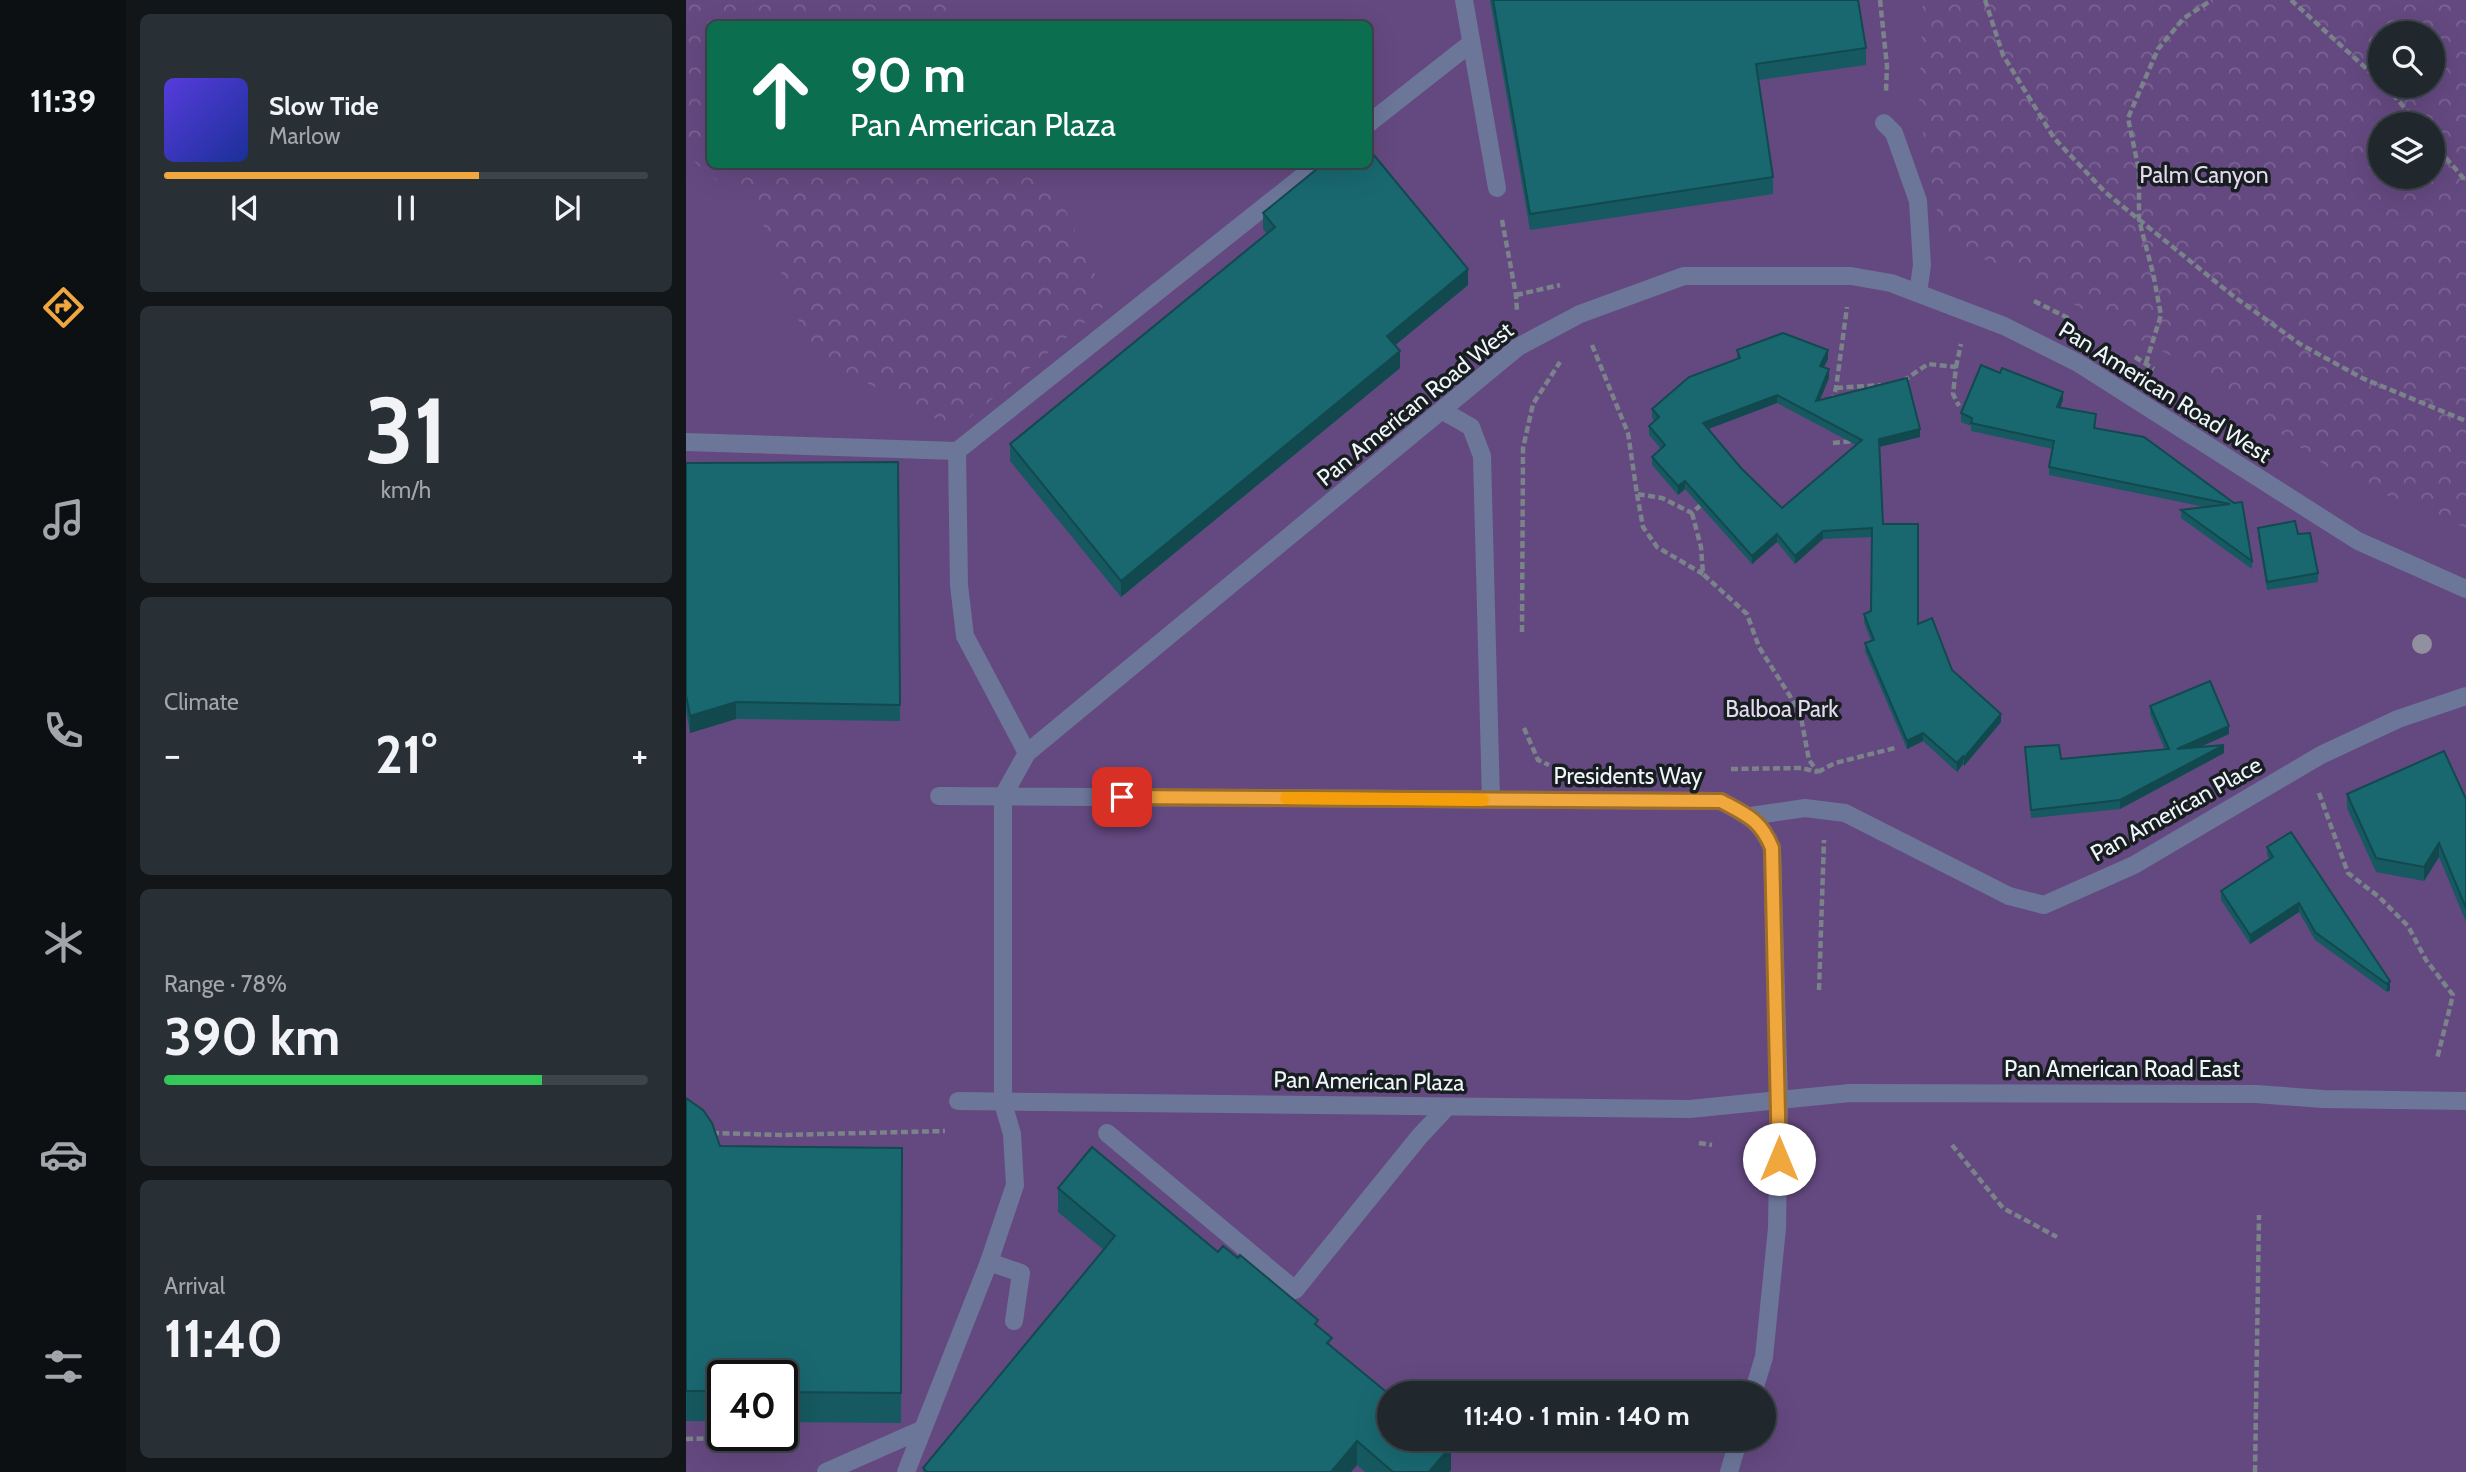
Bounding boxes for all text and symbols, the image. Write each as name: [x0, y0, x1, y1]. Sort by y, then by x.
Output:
map controls: [2368, 21, 2445, 189]
button: search: [2368, 21, 2445, 98]
text: 90 m: [850, 45, 966, 104]
icon: ahead: [735, 49, 826, 140]
text: 11:39: [30, 81, 96, 120]
text: Slow Tide: [269, 90, 379, 122]
text: Pan American Plaza: [850, 105, 1116, 144]
button: layers: [2368, 112, 2445, 189]
text: Marlow: [269, 122, 340, 150]
park label: Palm Canyon: [2139, 161, 2269, 189]
icon: previous: [226, 189, 264, 227]
icon: pause: [387, 189, 425, 227]
icon: next: [548, 189, 586, 227]
icon: directions: [39, 283, 88, 332]
street label: Pan American Road West: [2054, 315, 2276, 469]
street label: Pan American Road West: [1311, 316, 1519, 492]
text: 31: [365, 375, 447, 486]
text: km/h: [381, 476, 431, 504]
icon: music: [39, 495, 88, 544]
text: Climate: [164, 688, 239, 716]
park label: Balboa Park: [1725, 695, 1839, 723]
icon: phone: [39, 706, 88, 755]
text: 21°: [375, 723, 437, 786]
text: −: [164, 731, 181, 778]
text: +: [631, 731, 648, 778]
street label: Pan American Place: [2086, 750, 2267, 868]
street label: Presidents Way: [1554, 762, 1703, 790]
pin: [1092, 767, 1152, 827]
icon: arrive: [1103, 778, 1141, 816]
icon: climate: [39, 918, 88, 967]
text: Range · 78%: [164, 970, 287, 998]
text: 390 km: [164, 1005, 340, 1068]
street label: Pan American Road East: [2004, 1055, 2240, 1083]
street label: Pan American Plaza: [1273, 1065, 1465, 1097]
position arrow: [1742, 1122, 1816, 1196]
icon: car: [39, 1130, 88, 1179]
text: Arrival: [164, 1272, 225, 1300]
text: 11:40: [164, 1307, 283, 1370]
icon: filters: [39, 1342, 88, 1391]
speed limit sign: 40: [707, 1360, 798, 1451]
text: 11:40 · 1 min · 140 m: [1463, 1400, 1690, 1432]

